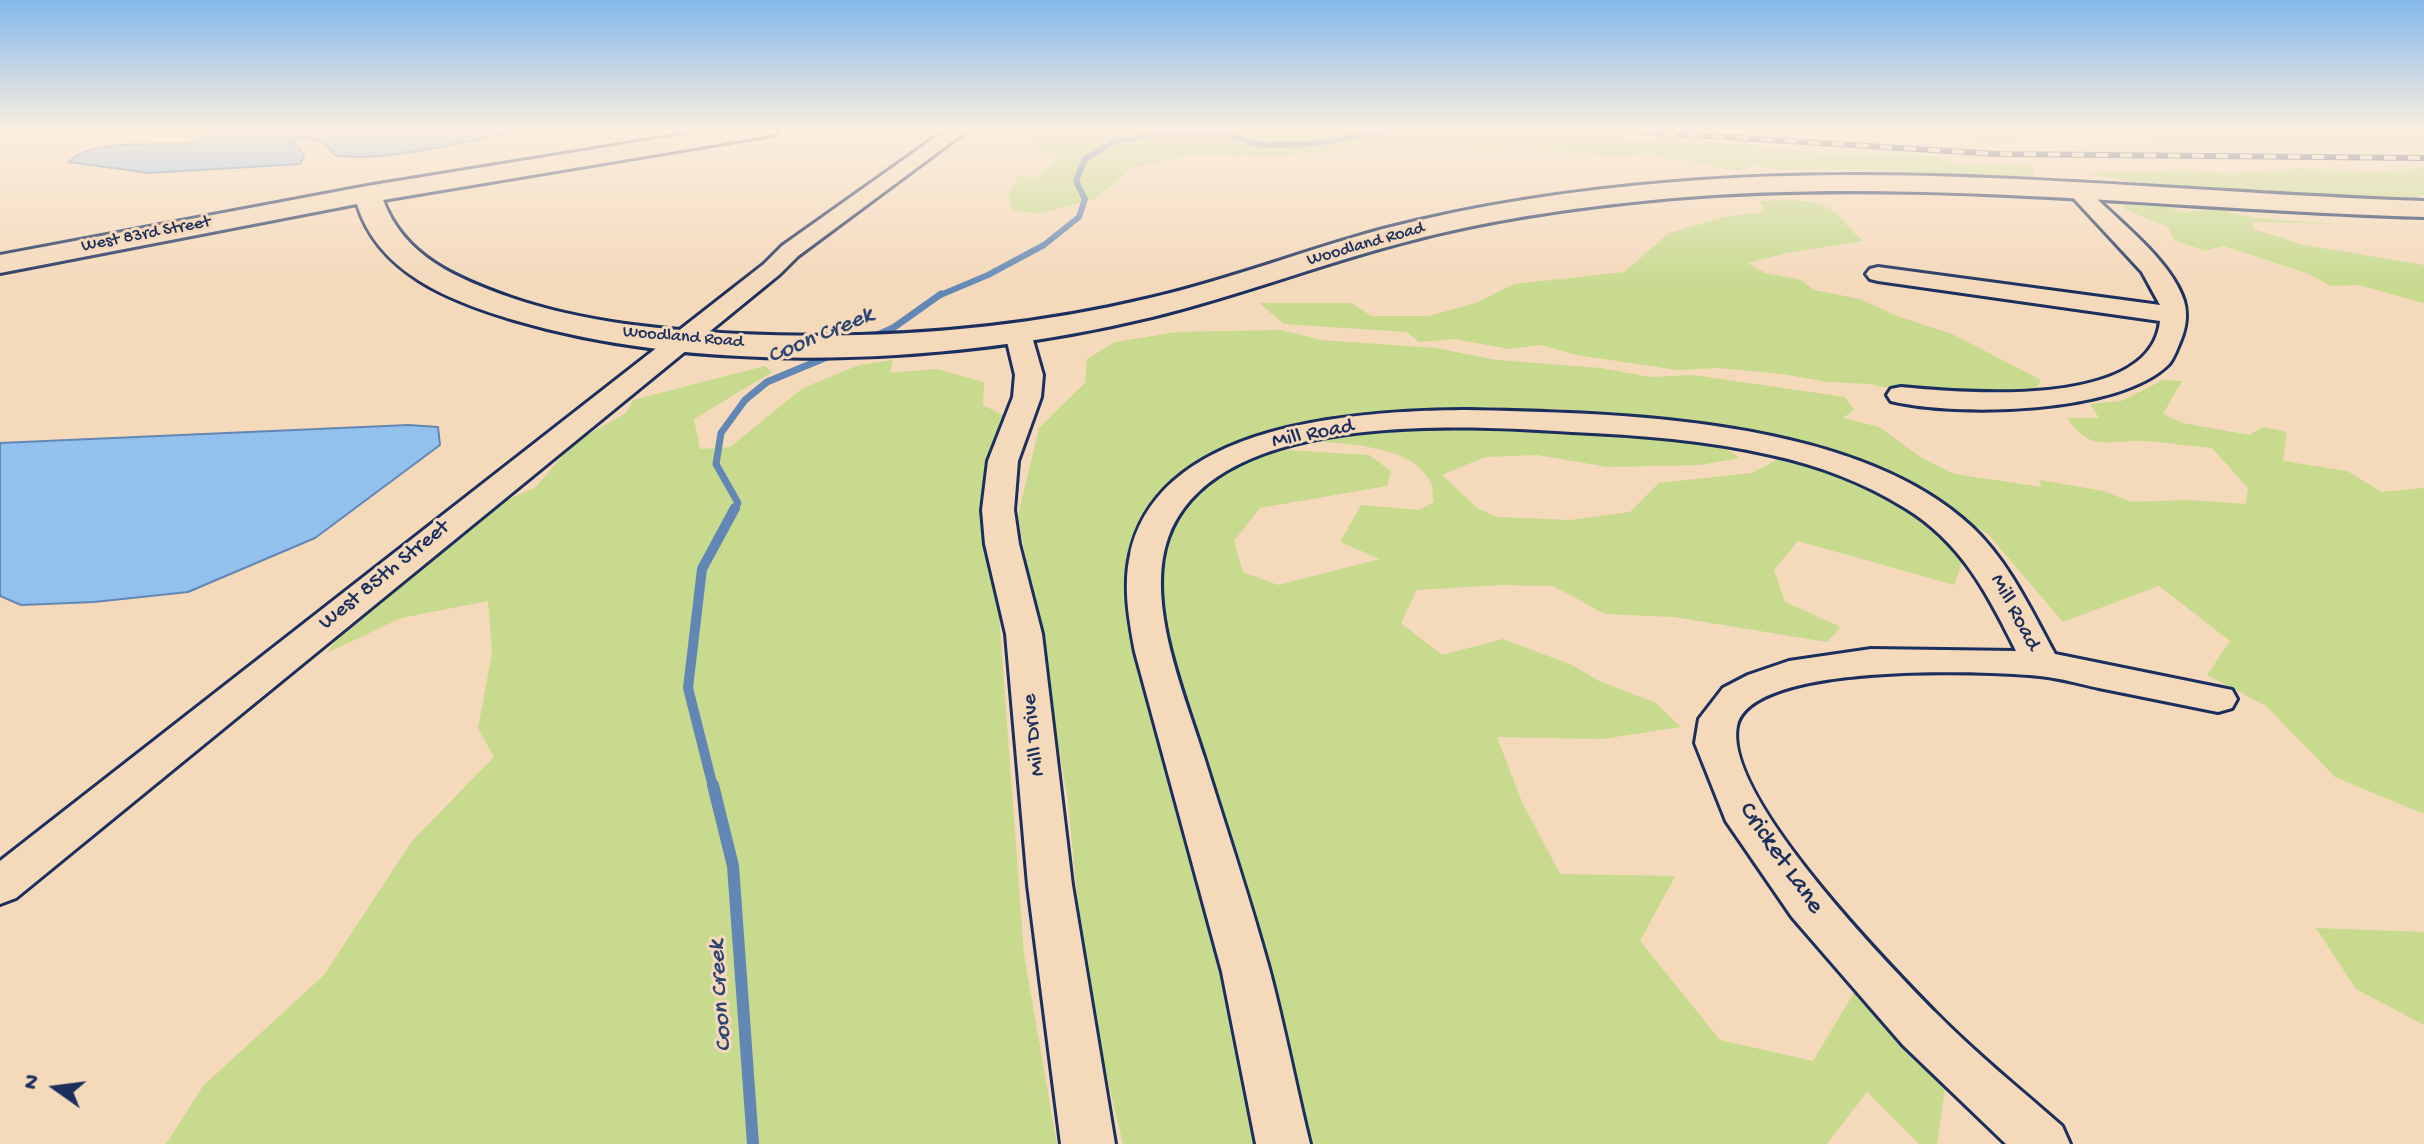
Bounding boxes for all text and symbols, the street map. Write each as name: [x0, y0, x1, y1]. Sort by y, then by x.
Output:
street label: West 83rd Street: [80, 212, 212, 258]
street label: Woodland Road: [1305, 218, 1427, 272]
water label: Coon Creek: [764, 302, 878, 372]
street label: Woodland Road: [622, 322, 744, 354]
street label: Mill Road: [1270, 414, 1356, 456]
street label: West 85th Street: [314, 515, 456, 637]
street label: Mill Road: [1983, 570, 2045, 656]
street label: Mill Drive: [1018, 692, 1052, 778]
street label: Cricket Lane: [1730, 797, 1830, 921]
water label: Coon Creek: [704, 939, 740, 1053]
north arrow: [16, 1048, 96, 1128]
text: N: [18, 1072, 47, 1092]

